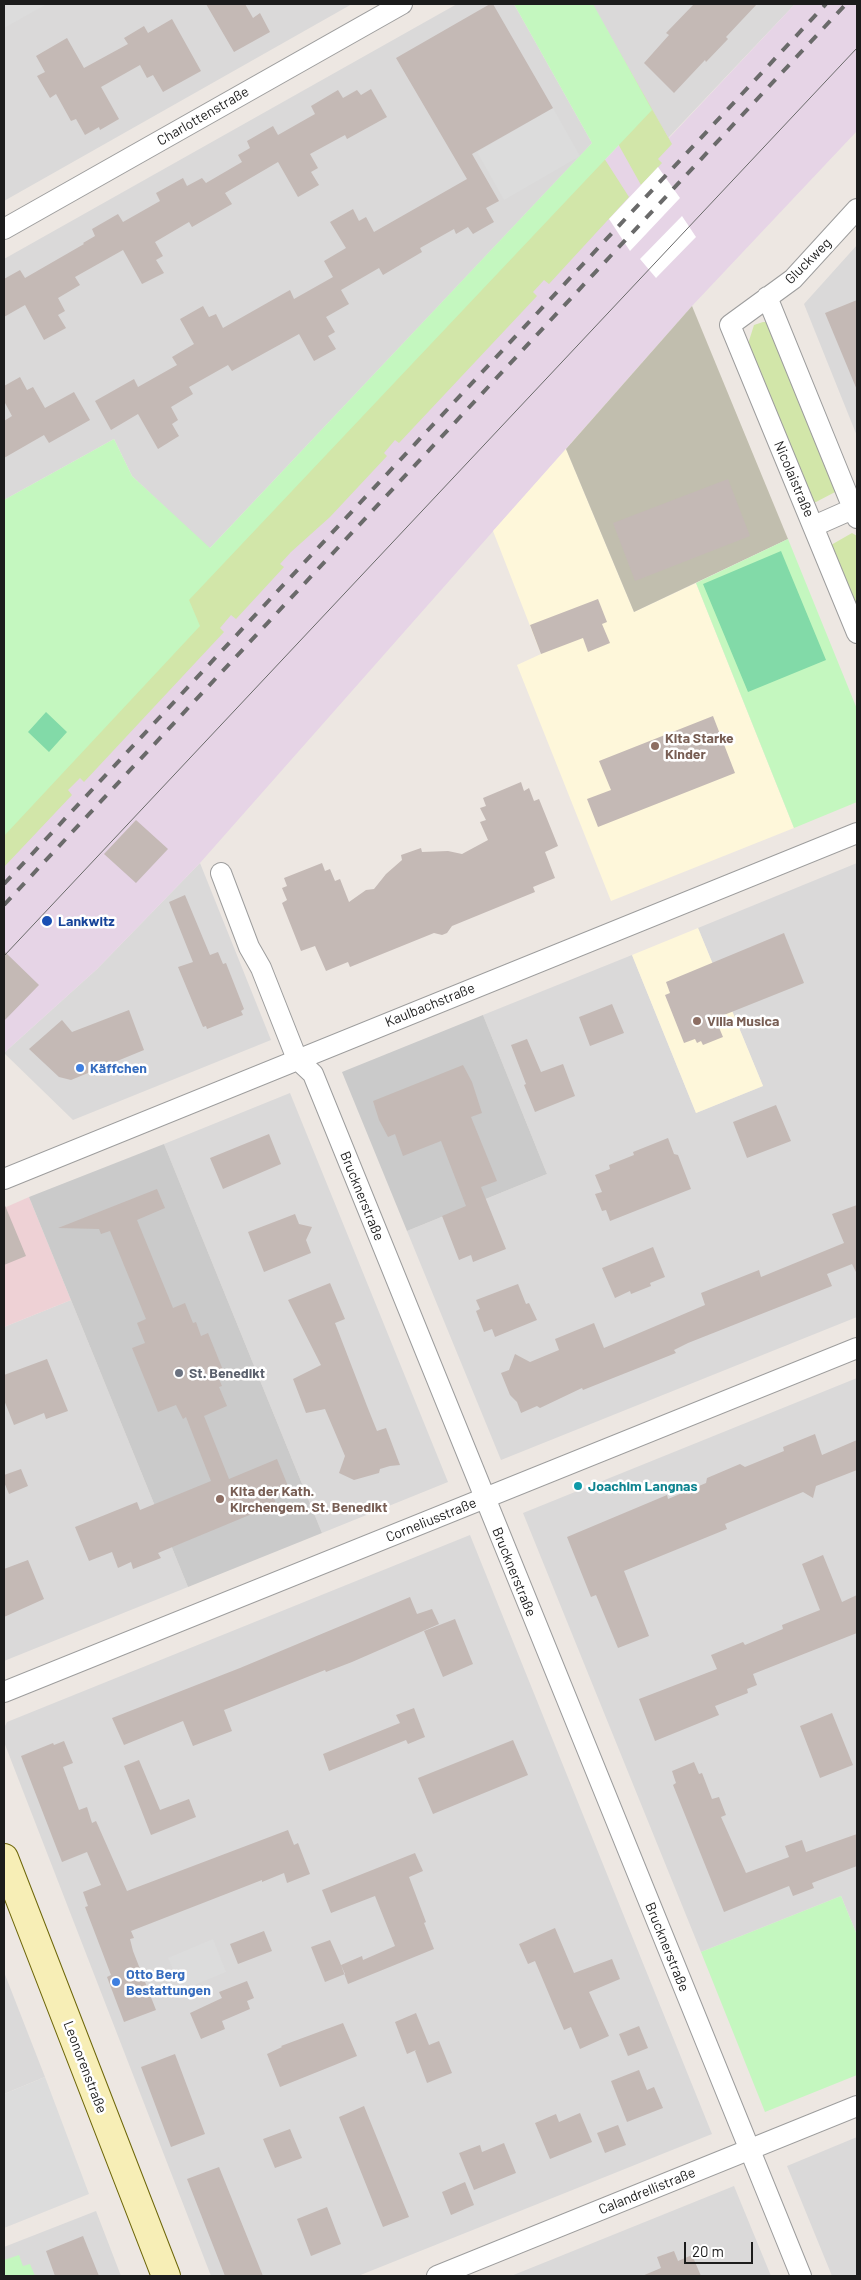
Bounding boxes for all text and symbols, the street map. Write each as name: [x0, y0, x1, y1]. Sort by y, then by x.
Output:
street label: Charlottenstraße: [154, 83, 252, 149]
street label: Gluckweg: [781, 234, 835, 288]
street label: Nicolaistraße: [770, 438, 818, 520]
place label: Kita Starke Kinder: [665, 730, 734, 762]
marker: Kita Starke Kinder: [649, 740, 661, 752]
place label: Lankwitz: [58, 913, 115, 929]
marker: Lankwitz: [40, 914, 54, 928]
street label: Kaulbachstraße: [383, 979, 477, 1031]
place label: Villa Musica: [707, 1013, 779, 1029]
marker: Villa Musica: [691, 1015, 703, 1027]
place label: Käffchen: [90, 1060, 147, 1076]
marker: Käffchen: [74, 1062, 86, 1074]
street label: Brucknerstraße: [336, 1149, 388, 1243]
place label: St. Benedikt: [189, 1365, 265, 1381]
marker: St. Benedikt: [173, 1367, 185, 1379]
place label: Joachim Langnas: [588, 1478, 698, 1494]
marker: Joachim Langnas: [572, 1480, 584, 1492]
place label: Kita der Kath. Kirchengem. St. Benedikt: [230, 1483, 388, 1515]
marker: Kita der Kath. Kirchengem. St. Benedikt: [214, 1493, 226, 1505]
street label: Corneliusstraße: [383, 1494, 479, 1546]
street label: Brucknerstraße: [488, 1525, 540, 1619]
street label: Brucknerstraße: [641, 1900, 693, 1994]
place label: Otto Berg Bestattungen: [126, 1966, 211, 1998]
marker: Otto Berg Bestattungen: [110, 1976, 122, 1988]
street label: Leonorenstraße: [60, 2018, 110, 2116]
street label: Calandrellistraße: [596, 2164, 698, 2218]
scale bar: [686, 2232, 755, 2264]
text: 20 m: [692, 2242, 724, 2260]

